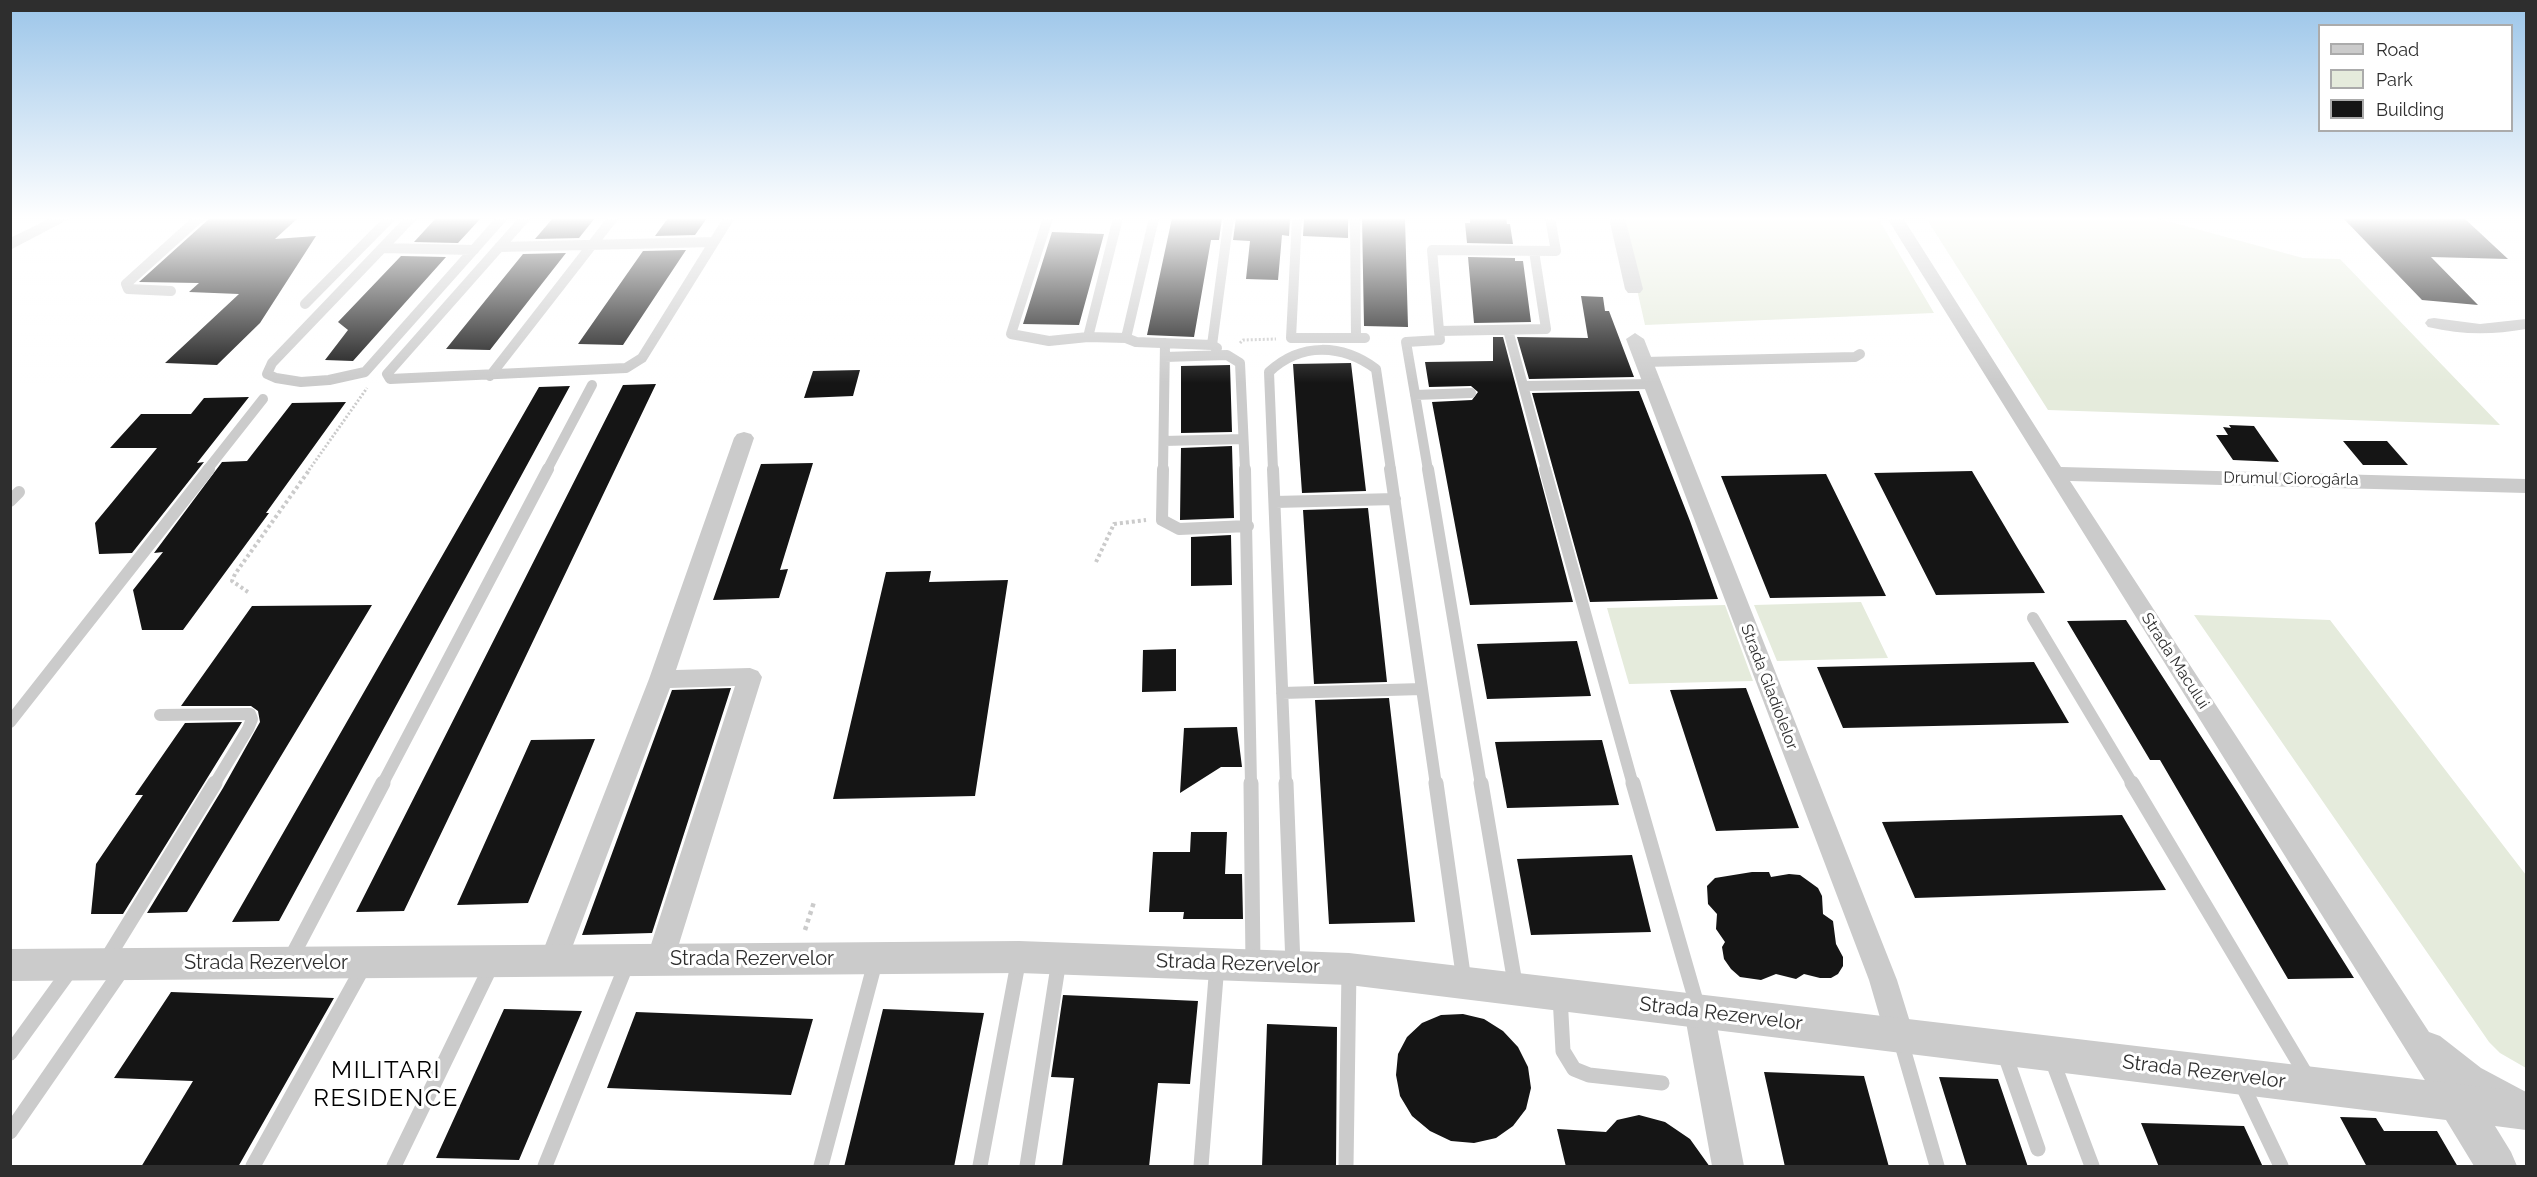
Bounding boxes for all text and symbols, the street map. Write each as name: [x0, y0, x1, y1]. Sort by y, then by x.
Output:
legend: [2318, 24, 2513, 132]
text: Road: [2376, 39, 2419, 60]
text: Park: [2376, 69, 2413, 90]
text: Building: [2376, 99, 2444, 120]
street label: Drumul Ciorogârla: [2223, 468, 2359, 490]
street label: Strada Macului: [2137, 610, 2213, 712]
street label: Strada Gladiolelor: [1736, 622, 1802, 752]
street label: Strada Rezervelor: [670, 947, 834, 971]
street label: Strada Rezervelor: [1156, 949, 1320, 979]
street label: Strada Rezervelor: [184, 951, 348, 975]
street label: Strada Rezervelor: [1638, 992, 1804, 1036]
street label: Strada Rezervelor: [2121, 1050, 2287, 1094]
district label: MILITARI RESIDENCE: [313, 1057, 459, 1113]

